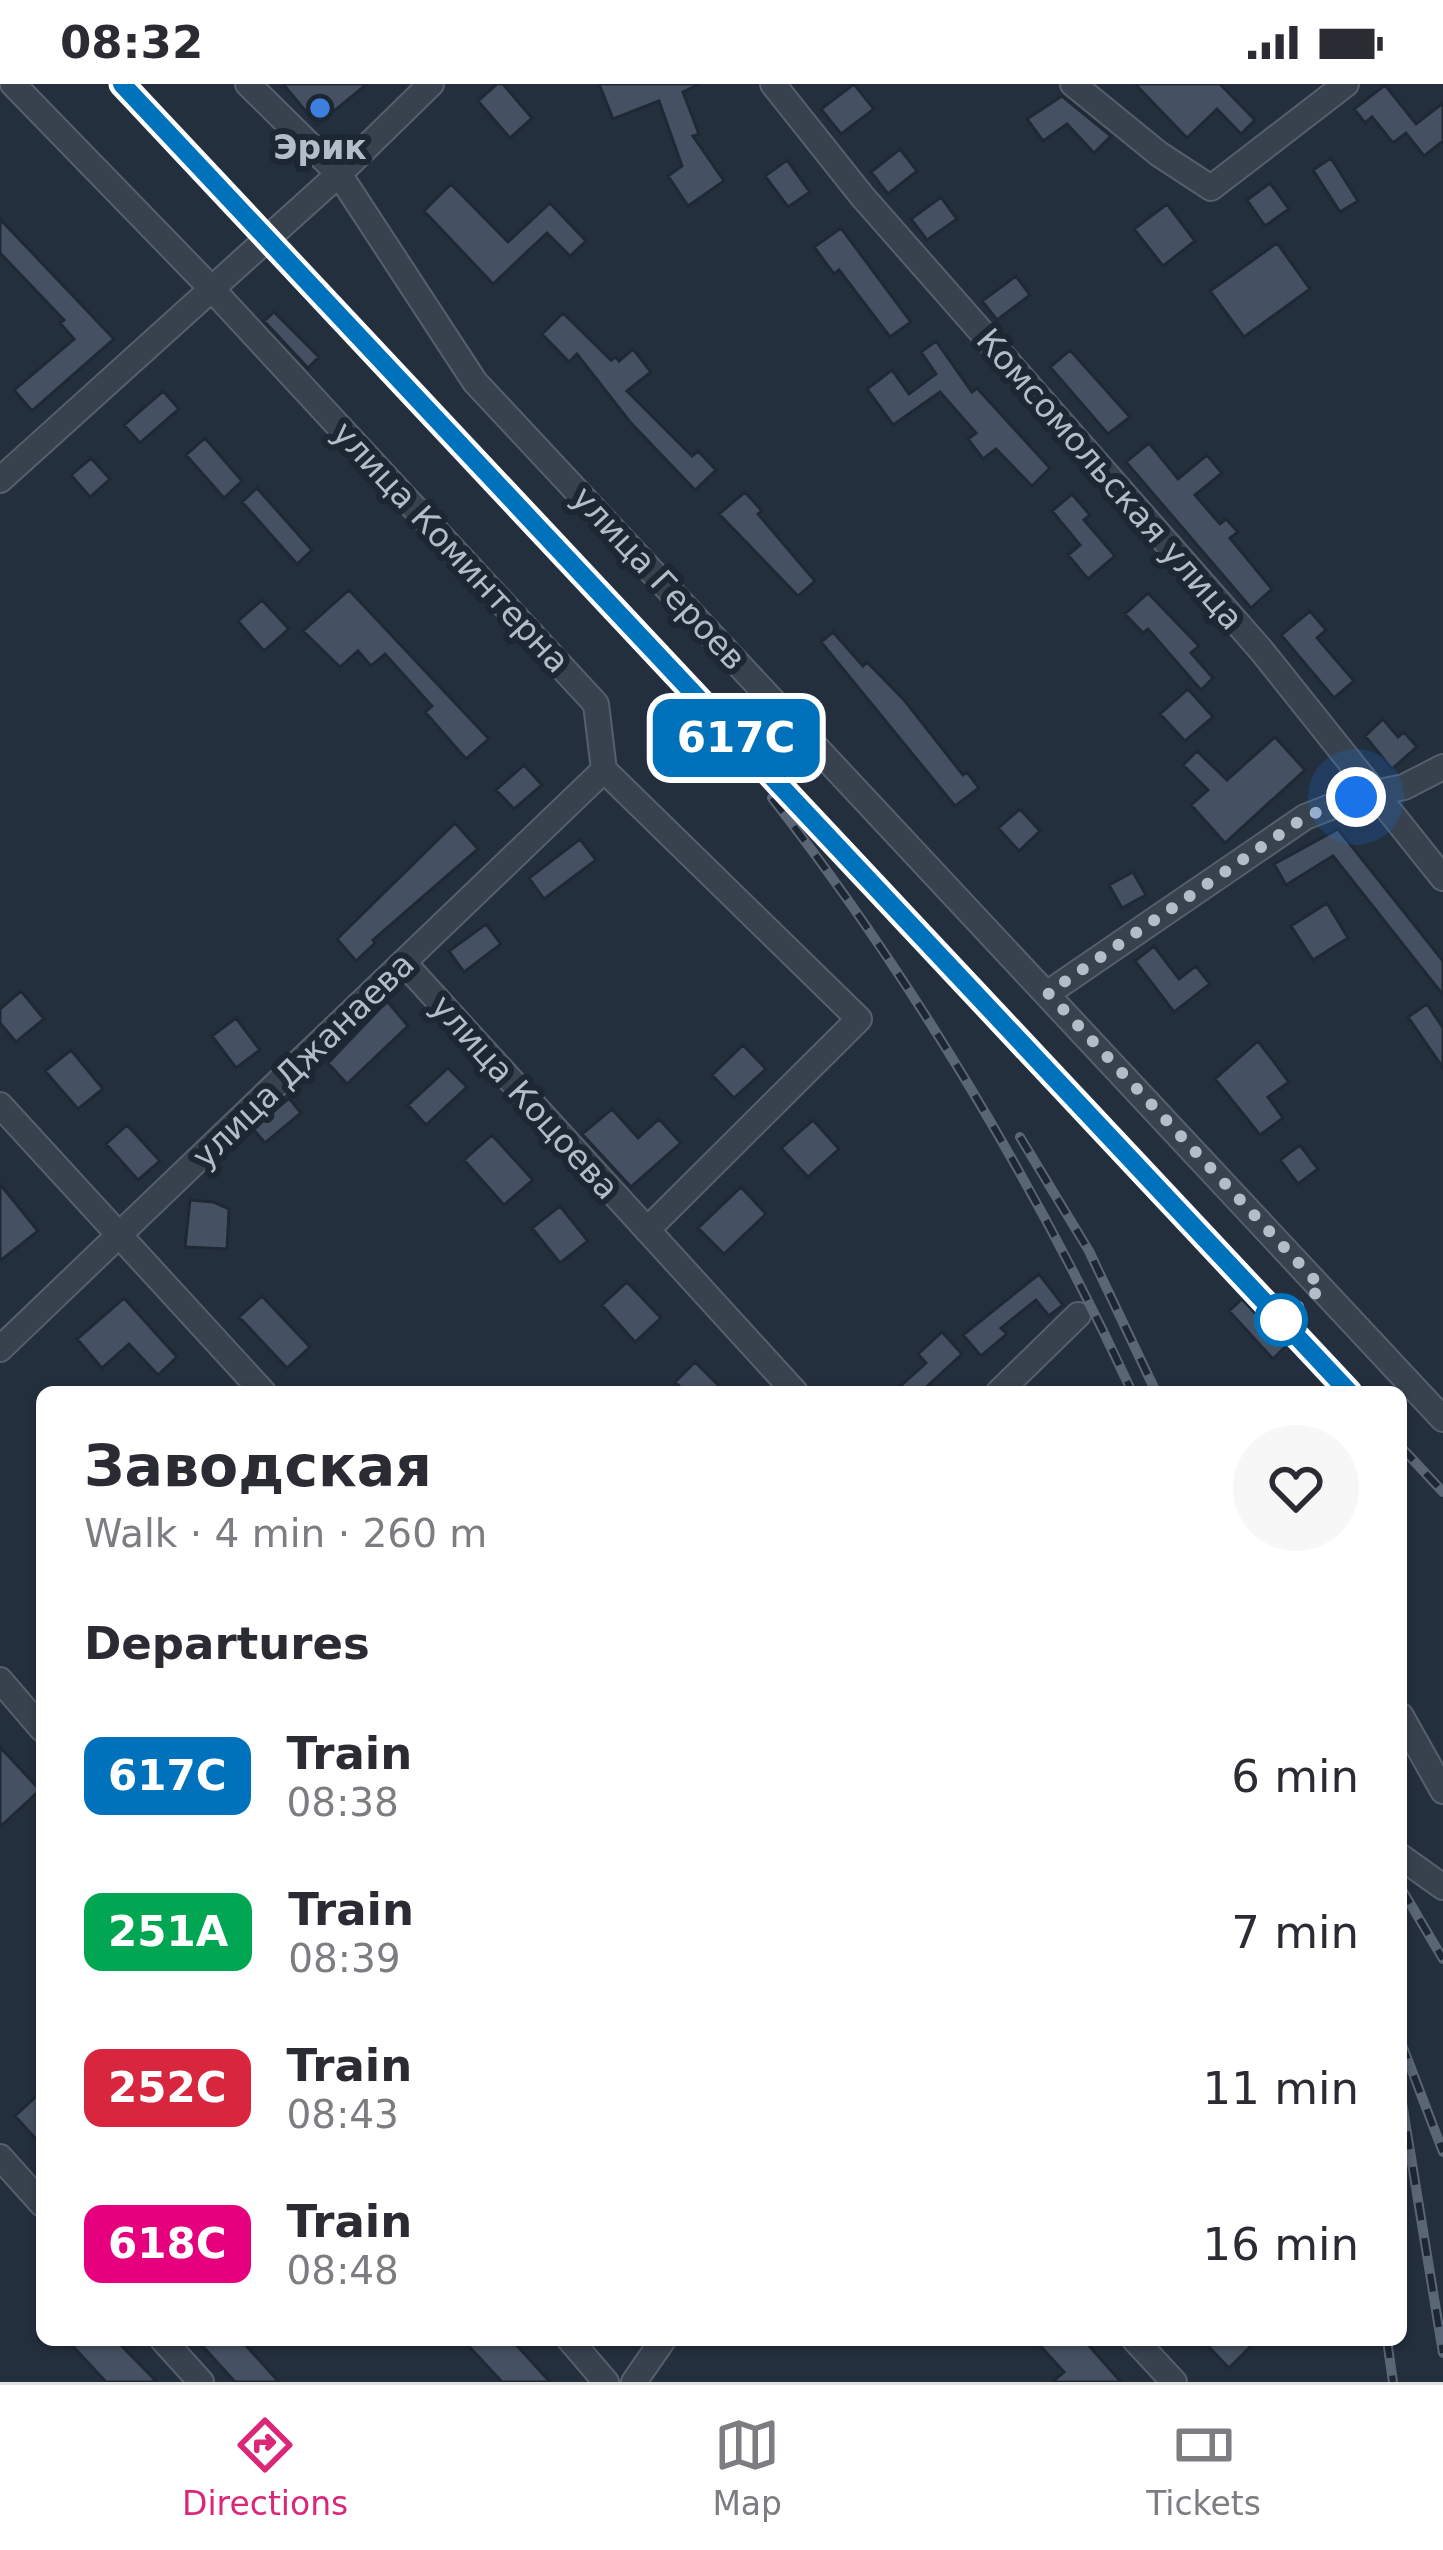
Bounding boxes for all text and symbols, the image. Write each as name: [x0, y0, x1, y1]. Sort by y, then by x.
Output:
text: 08:32: [60, 16, 203, 69]
marker: Эрик: [307, 95, 333, 121]
place label: Эрик: [273, 128, 367, 167]
street label: Комсомольская улица: [969, 321, 1251, 637]
street label: улица Коминтерна: [325, 413, 577, 681]
street label: улица Героев: [564, 478, 754, 678]
line badge: 617C: [652, 699, 820, 777]
text: 617C: [677, 713, 795, 762]
your location: [1326, 767, 1386, 827]
street label: улица Джанаева: [184, 944, 422, 1176]
street label: улица Коцоева: [423, 987, 627, 1207]
unlabelled marker: [1256, 1295, 1306, 1345]
button: heart: [1233, 1425, 1359, 1551]
text: Заводская: [84, 1433, 432, 1499]
text: Walk · 4 min · 260 m: [84, 1511, 487, 1556]
text: Departures: [84, 1617, 370, 1670]
text: Train: [287, 1727, 412, 1780]
text: 6 min: [1231, 1750, 1359, 1803]
text: 617C: [108, 1751, 227, 1800]
text: 08:38: [287, 1780, 399, 1825]
text: Train: [288, 1883, 414, 1936]
text: 7 min: [1231, 1906, 1359, 1959]
text: 251А: [108, 1907, 228, 1956]
text: 08:39: [288, 1936, 401, 1981]
text: Train: [287, 2039, 412, 2092]
text: 11 min: [1203, 2062, 1359, 2115]
text: 252С: [108, 2063, 227, 2112]
text: 08:43: [287, 2092, 399, 2137]
text: Train: [287, 2195, 412, 2248]
text: 16 min: [1203, 2218, 1359, 2271]
text: 618С: [108, 2219, 227, 2268]
text: 08:48: [287, 2248, 399, 2293]
tab: Directions: [182, 2412, 348, 2523]
tab: Map: [712, 2412, 782, 2523]
tab: Tickets: [1146, 2412, 1261, 2523]

